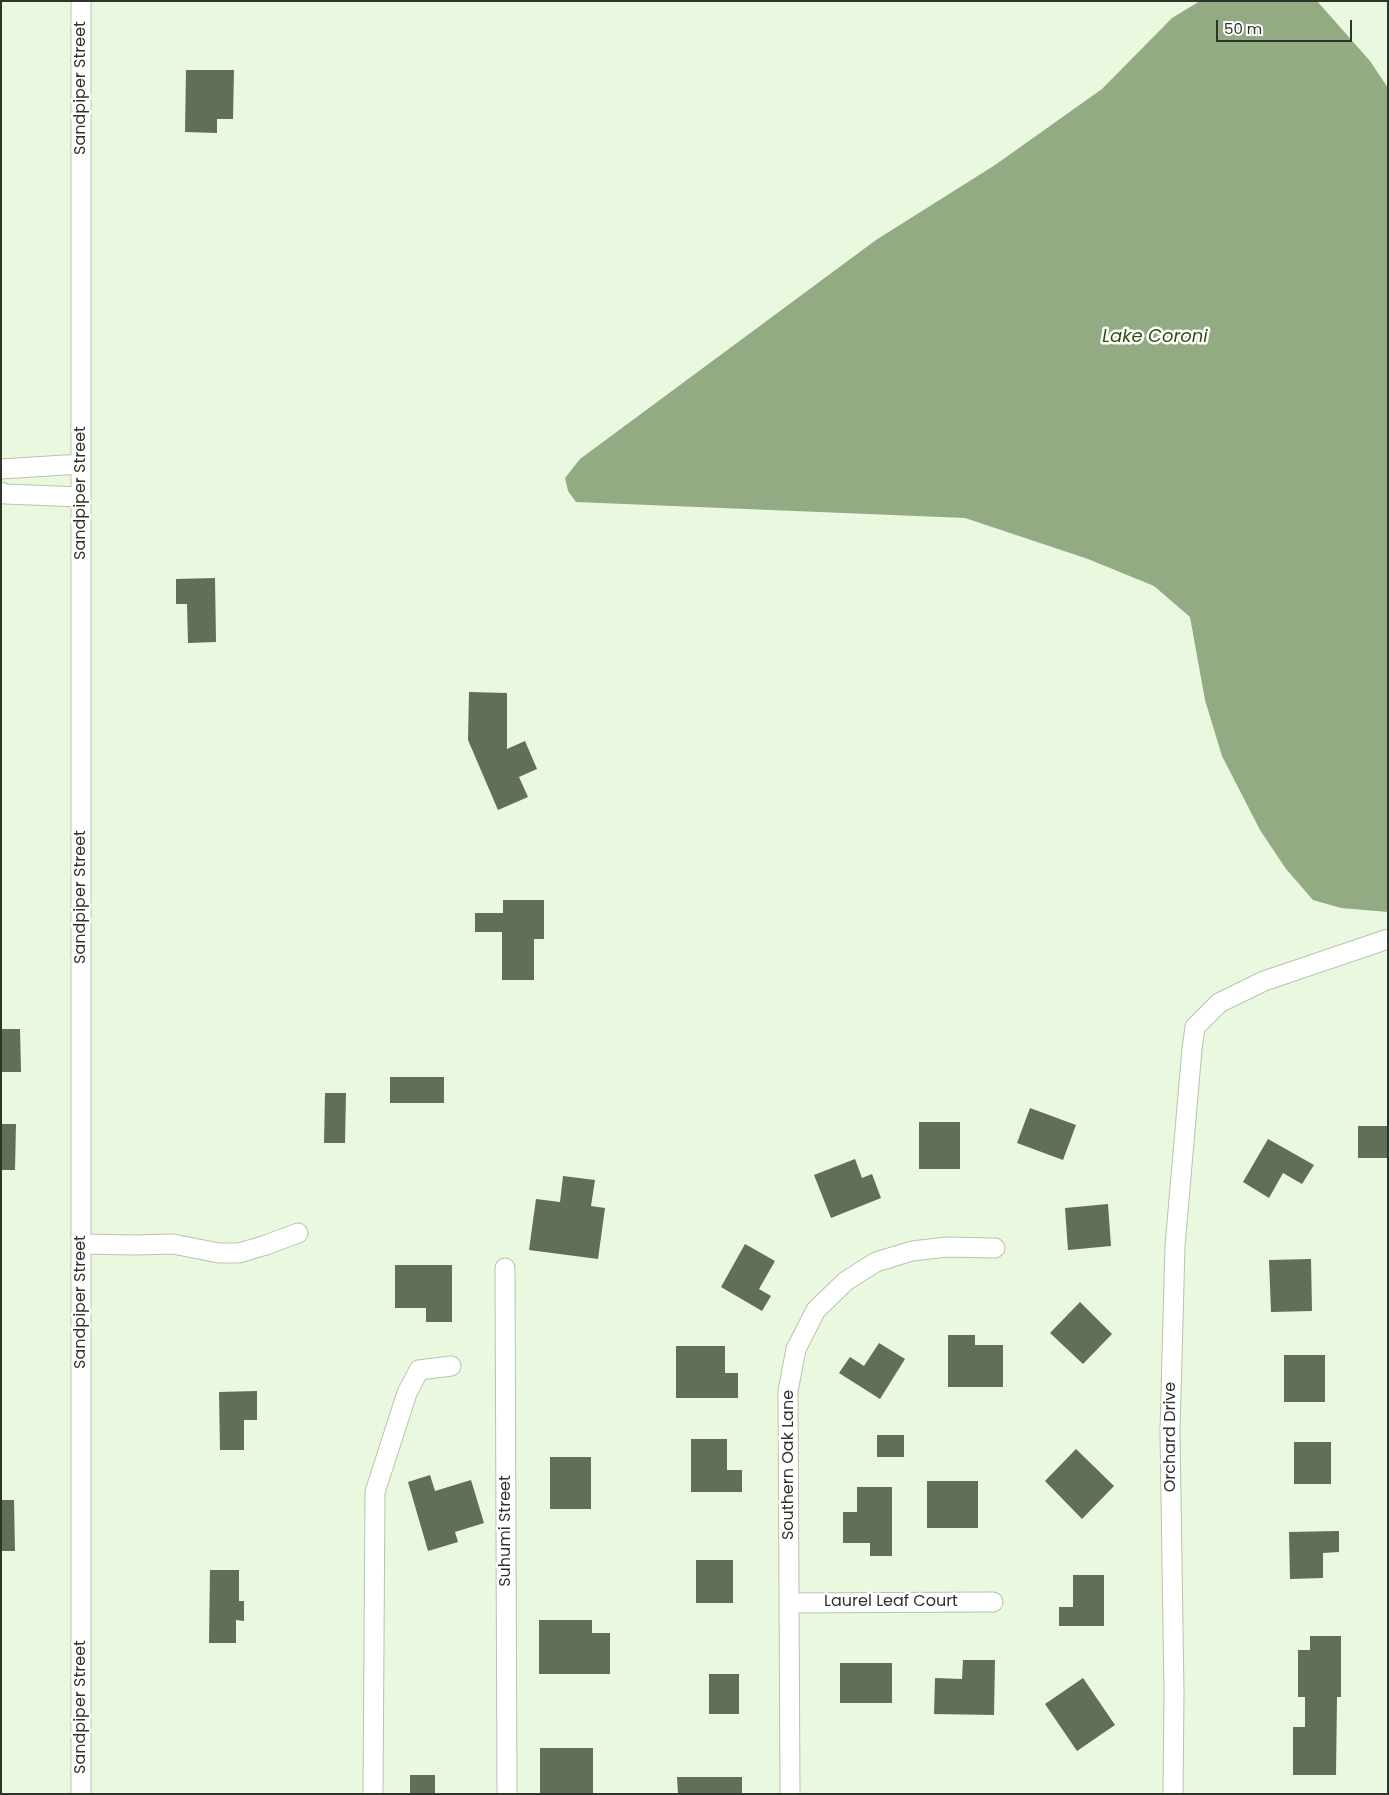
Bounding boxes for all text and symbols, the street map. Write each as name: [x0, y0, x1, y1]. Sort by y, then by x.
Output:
scale bar: [1219, 10, 1355, 42]
text: 50 m: [1224, 18, 1262, 39]
street label: Sandpiper Street: [71, 21, 91, 155]
water label: Lake Coroni: [1102, 326, 1208, 348]
street label: Sandpiper Street: [71, 426, 91, 560]
street label: Sandpiper Street: [71, 830, 91, 964]
street label: Sandpiper Street: [71, 1235, 91, 1369]
street label: Orchard Drive: [1161, 1382, 1181, 1492]
street label: Southern Oak Lane: [779, 1390, 799, 1540]
street label: Suhumi Street: [496, 1475, 516, 1587]
street label: Laurel Leaf Court: [824, 1592, 958, 1612]
street label: Sandpiper Street: [71, 1640, 91, 1774]

